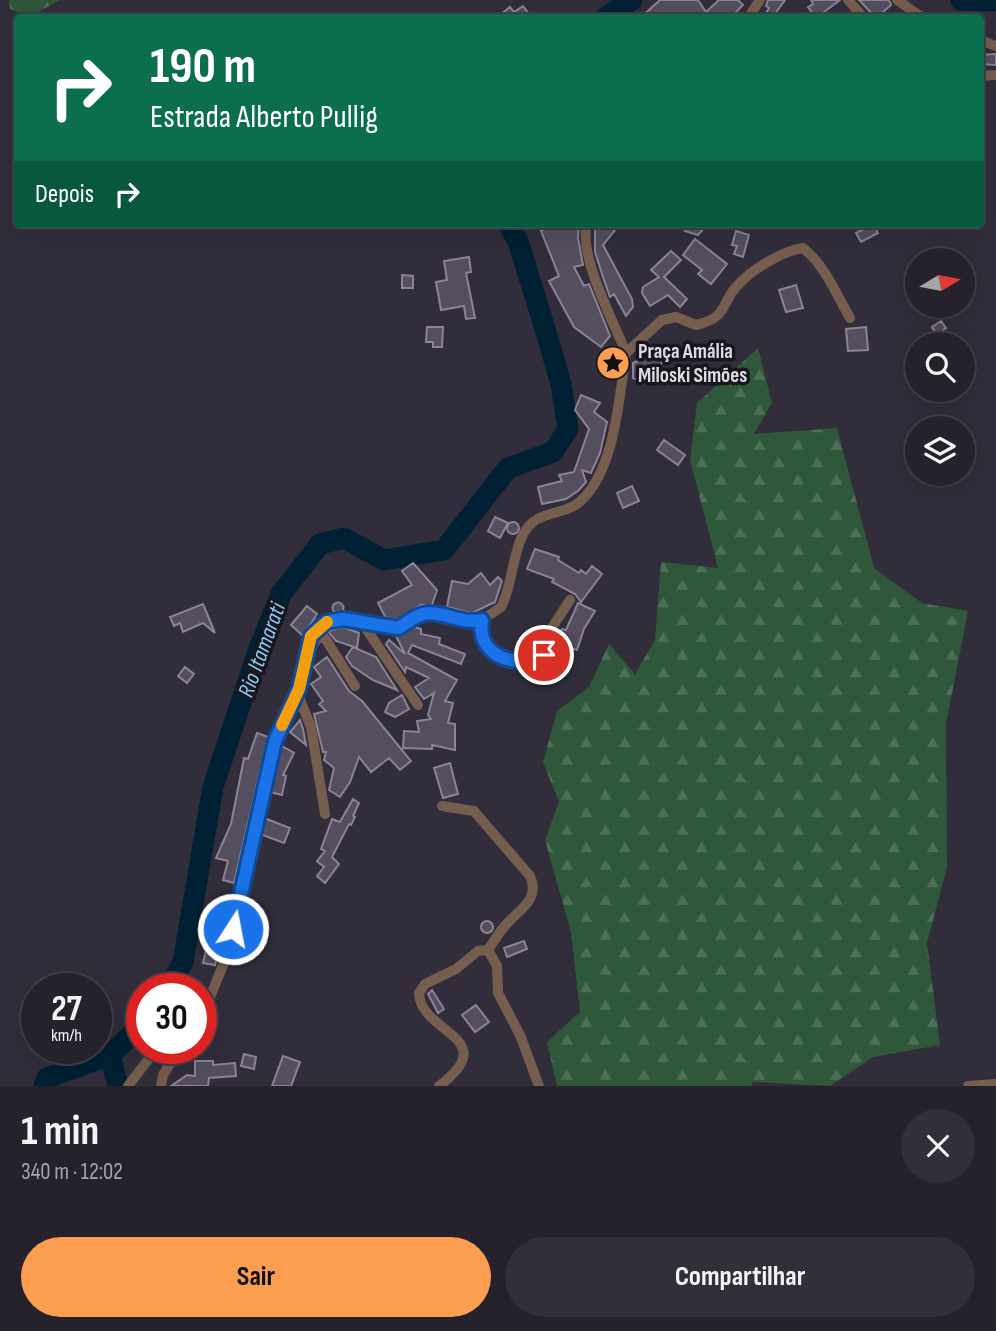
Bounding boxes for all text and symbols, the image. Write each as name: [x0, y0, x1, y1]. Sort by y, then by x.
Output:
text: 190 m: [150, 38, 256, 97]
icon: right: [35, 42, 126, 133]
text: Estrada Alberto Pullig: [150, 98, 378, 137]
icon: right: [108, 175, 146, 213]
text: Depois: [35, 179, 94, 210]
north arrow: [905, 248, 975, 318]
map controls: [905, 248, 975, 486]
button: search: [905, 332, 975, 402]
place label: Praça Amália Miloski Simões: [638, 339, 747, 388]
place icon: Praça Amália Miloski Simões: [594, 344, 632, 382]
button: layers: [905, 416, 975, 486]
water label: Rio Itamarati: [232, 598, 292, 701]
pin: [514, 625, 574, 685]
icon: arrive: [525, 636, 563, 674]
position arrow: [196, 892, 270, 966]
speed limit sign: 30: [126, 973, 217, 1064]
text: 27: [51, 988, 82, 1031]
text: km/h: [51, 1025, 82, 1046]
text: 1 min: [21, 1106, 99, 1157]
button: close: [901, 1109, 975, 1183]
text: 340 m · 12:02: [21, 1158, 123, 1186]
button: Sair: [21, 1237, 491, 1317]
button: Compartilhar: [505, 1237, 975, 1317]

